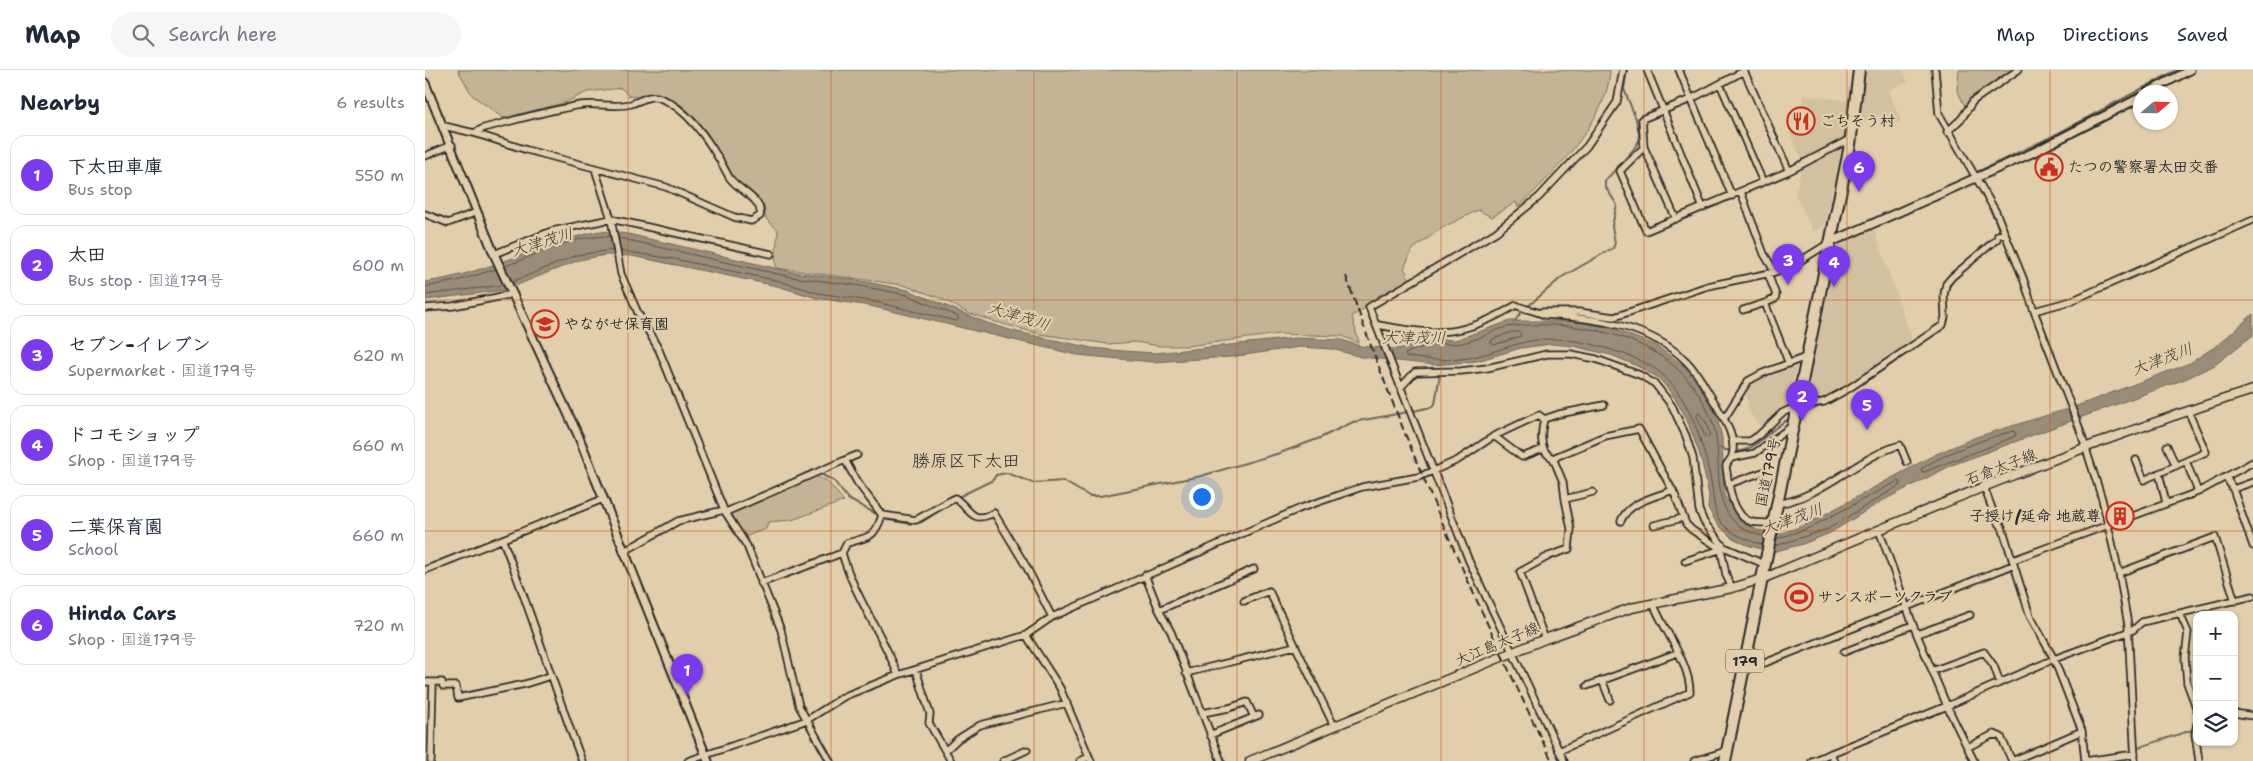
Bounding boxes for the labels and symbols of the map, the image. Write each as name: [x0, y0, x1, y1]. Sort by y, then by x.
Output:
north arrow: [2133, 85, 2178, 130]
restaurant icon: ごちそう村: [1786, 106, 1816, 136]
place label: ごちそう村: [1820, 111, 1895, 131]
pin: 6: [1843, 151, 1875, 192]
public building icon: たつの警察署太田交番: [2034, 152, 2064, 182]
place label: たつの警察署太田交番: [2068, 157, 2218, 177]
water label: 大津茂川: [508, 223, 576, 261]
pin: 3: [1772, 244, 1804, 285]
pin: 4: [1818, 246, 1850, 287]
water label: 大津茂川: [985, 297, 1053, 335]
school or university icon: やながせ保育園: [530, 309, 560, 339]
place label: やながせ保育園: [564, 314, 669, 334]
water label: 大津茂川: [1382, 327, 1446, 348]
water label: 大津茂川: [2128, 338, 2196, 380]
pin: 2: [1786, 380, 1818, 421]
pin: 5: [1851, 389, 1883, 430]
street label: 国道179号: [1751, 435, 1785, 509]
street label: 石倉太子線: [1962, 444, 2040, 490]
district label: 勝原区下太田: [912, 449, 1020, 473]
your location: [1189, 484, 1215, 510]
water label: 大津茂川: [1758, 498, 1826, 540]
building icon: 子授け/延命 地蔵尊: [2105, 501, 2135, 531]
place label: 子授け/延命 地蔵尊: [1969, 506, 2101, 526]
sports icon: サンスポーツクラブ: [1784, 582, 1814, 612]
place label: サンスポーツクラブ: [1818, 587, 1953, 607]
street label: 大江島太子線: [1452, 617, 1542, 671]
road number: 179: [1726, 650, 1764, 672]
pin: 1: [671, 654, 703, 695]

